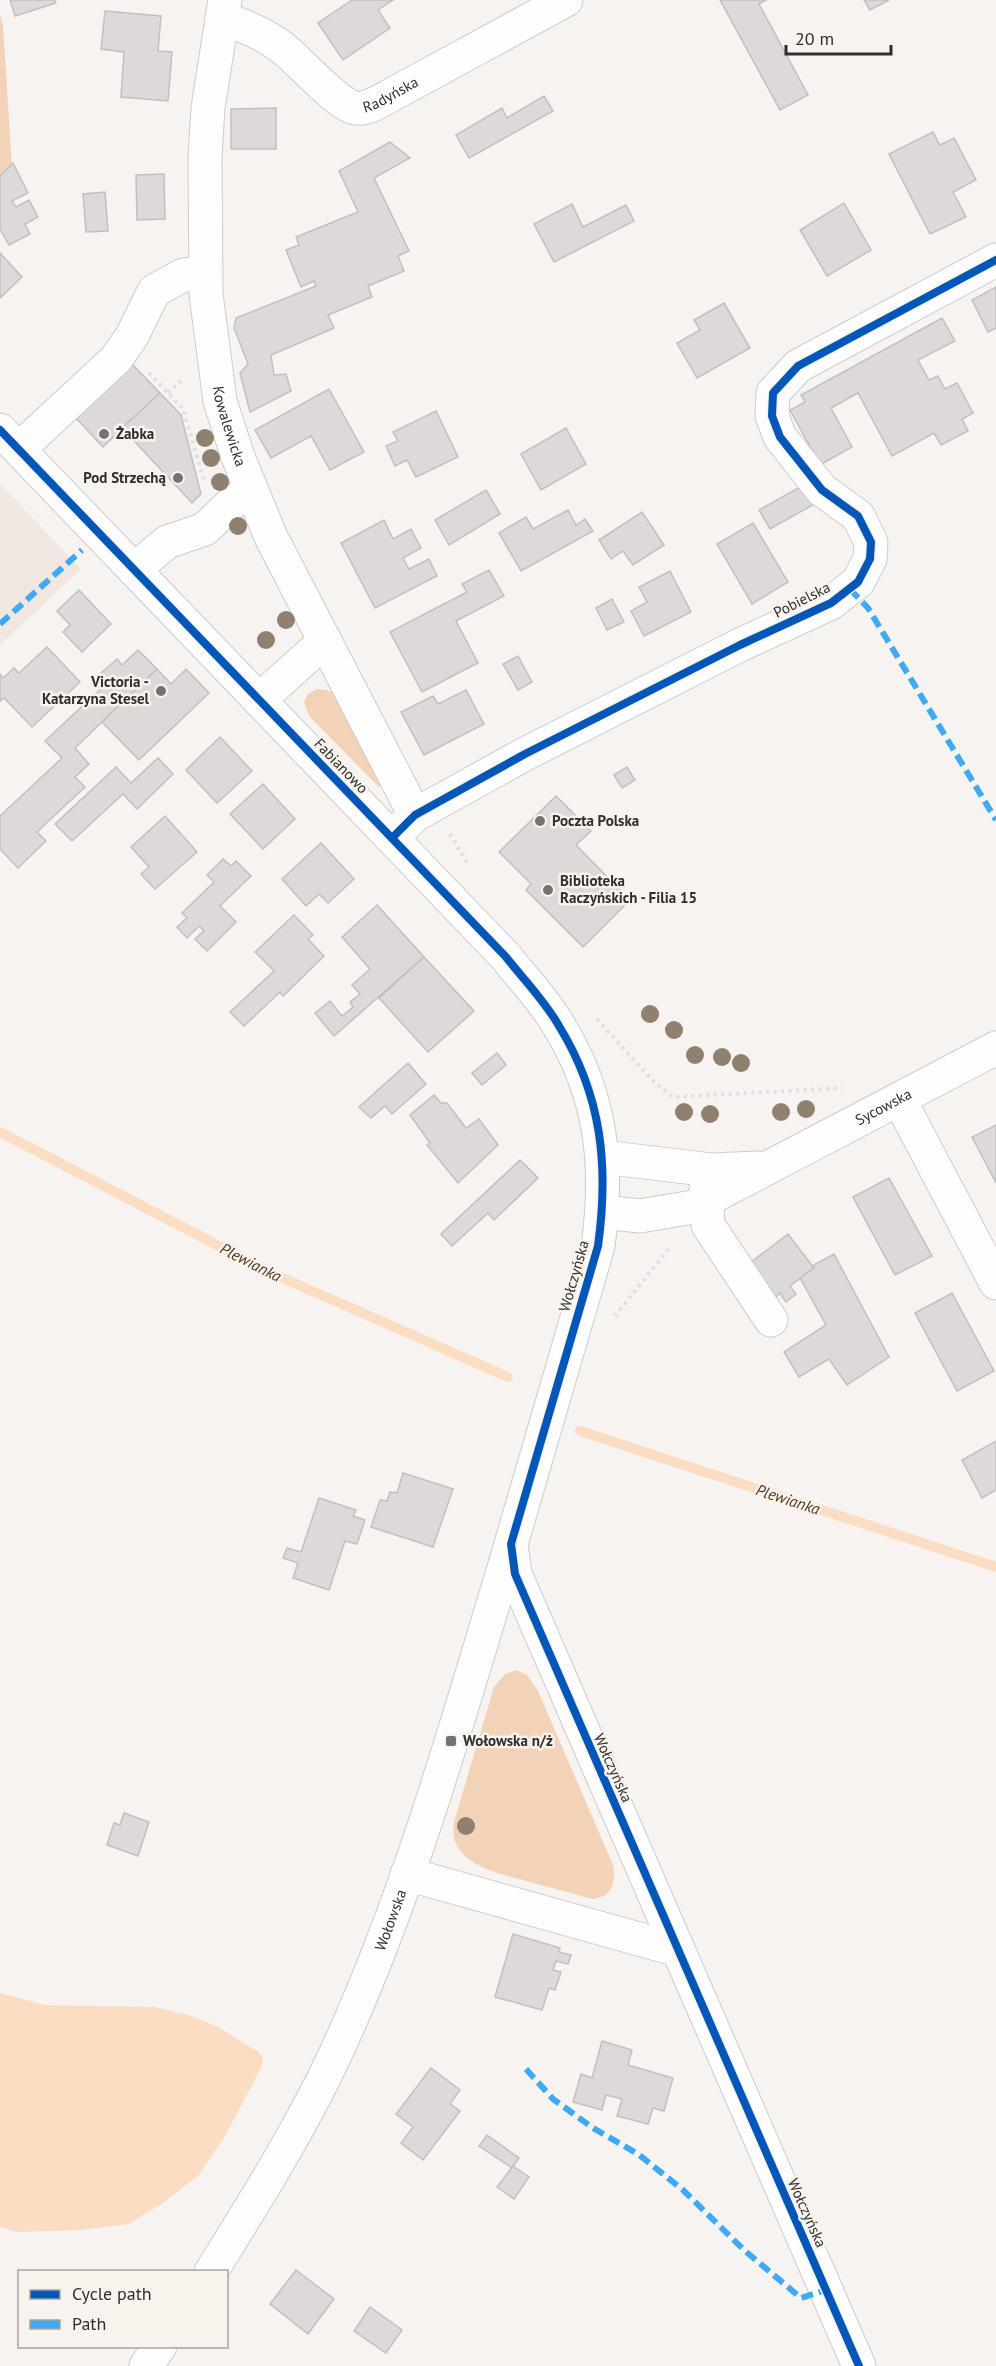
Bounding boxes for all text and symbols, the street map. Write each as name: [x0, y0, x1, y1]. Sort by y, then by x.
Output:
scale bar: [786, 18, 891, 56]
text: 20 m: [795, 27, 834, 50]
street label: Radyńska: [360, 72, 421, 117]
street label: Kowalewicka: [209, 385, 251, 469]
place label: Żabka: [116, 424, 154, 443]
marker: Żabka: [97, 427, 111, 441]
place label: Pod Strzechą: [83, 468, 167, 487]
marker: Pod Strzechą: [171, 471, 185, 485]
street label: Pobielska: [770, 577, 833, 622]
place label: Victoria - Katarzyna Stesel: [42, 672, 150, 708]
marker: Victoria - Katarzyna Stesel: [154, 684, 168, 698]
street label: Fabianowo: [310, 734, 372, 797]
place label: Poczta Polska: [552, 811, 639, 830]
marker: Poczta Polska: [533, 814, 547, 828]
place label: Biblioteka Raczyńskich - Filia 15: [560, 871, 697, 907]
marker: Biblioteka Raczyńskich - Filia 15: [541, 883, 555, 897]
street label: Sycowska: [852, 1084, 915, 1129]
water label: Plewianka: [217, 1238, 285, 1286]
street label: Wołczyńska: [554, 1238, 593, 1314]
water label: Plewianka: [753, 1479, 823, 1519]
street label: Wołczyńska: [590, 1730, 637, 1805]
place label: Wołowska n/ż: [463, 1731, 553, 1750]
marker: Wołowska n/ż: [444, 1734, 458, 1748]
street label: Wołowska: [370, 1887, 410, 1953]
street label: Wołczyńska: [784, 2175, 831, 2250]
legend: [18, 2270, 228, 2348]
text: Cycle path: [72, 2282, 152, 2305]
text: Path: [72, 2312, 106, 2335]

